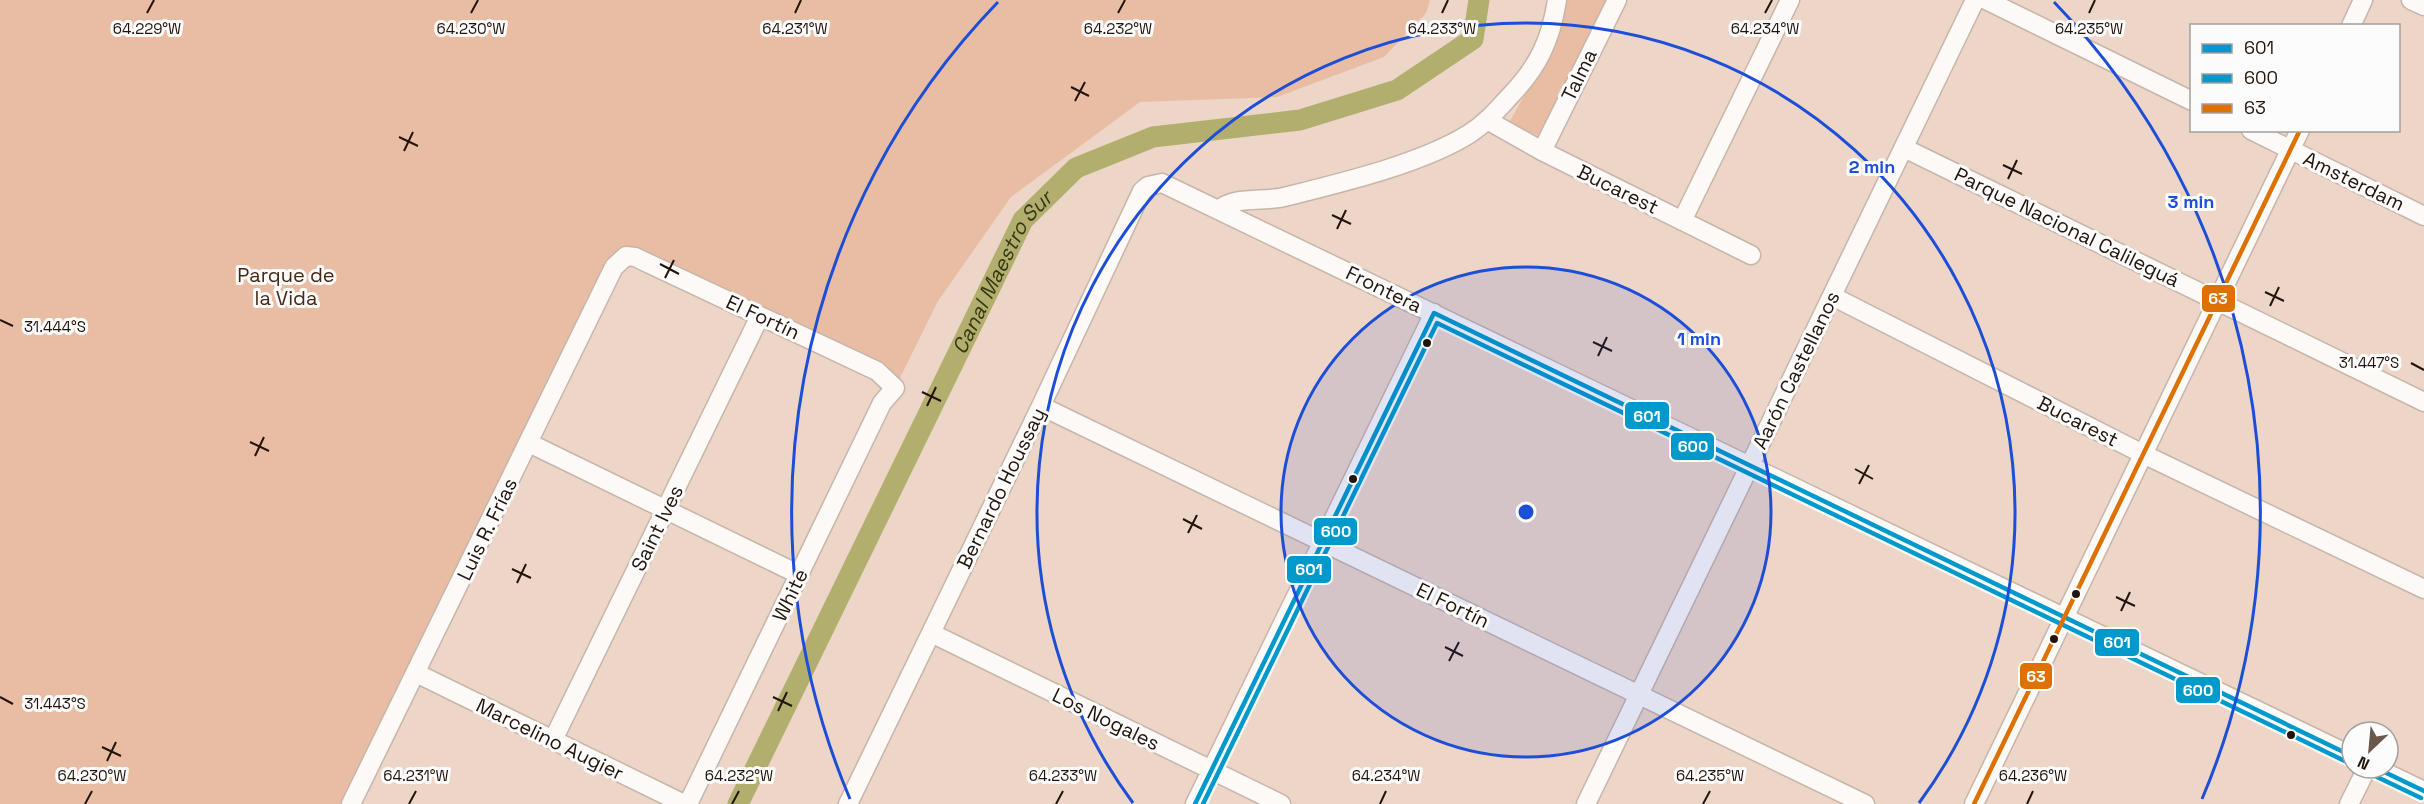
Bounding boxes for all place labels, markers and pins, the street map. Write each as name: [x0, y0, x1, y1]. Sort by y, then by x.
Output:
unlabelled marker: [1421, 337, 1433, 349]
unlabelled marker: [1347, 473, 1359, 485]
centre of rings: [1516, 502, 1536, 522]
unlabelled marker: [2070, 588, 2082, 600]
unlabelled marker: [2048, 633, 2060, 645]
unlabelled marker: [2285, 729, 2297, 741]

